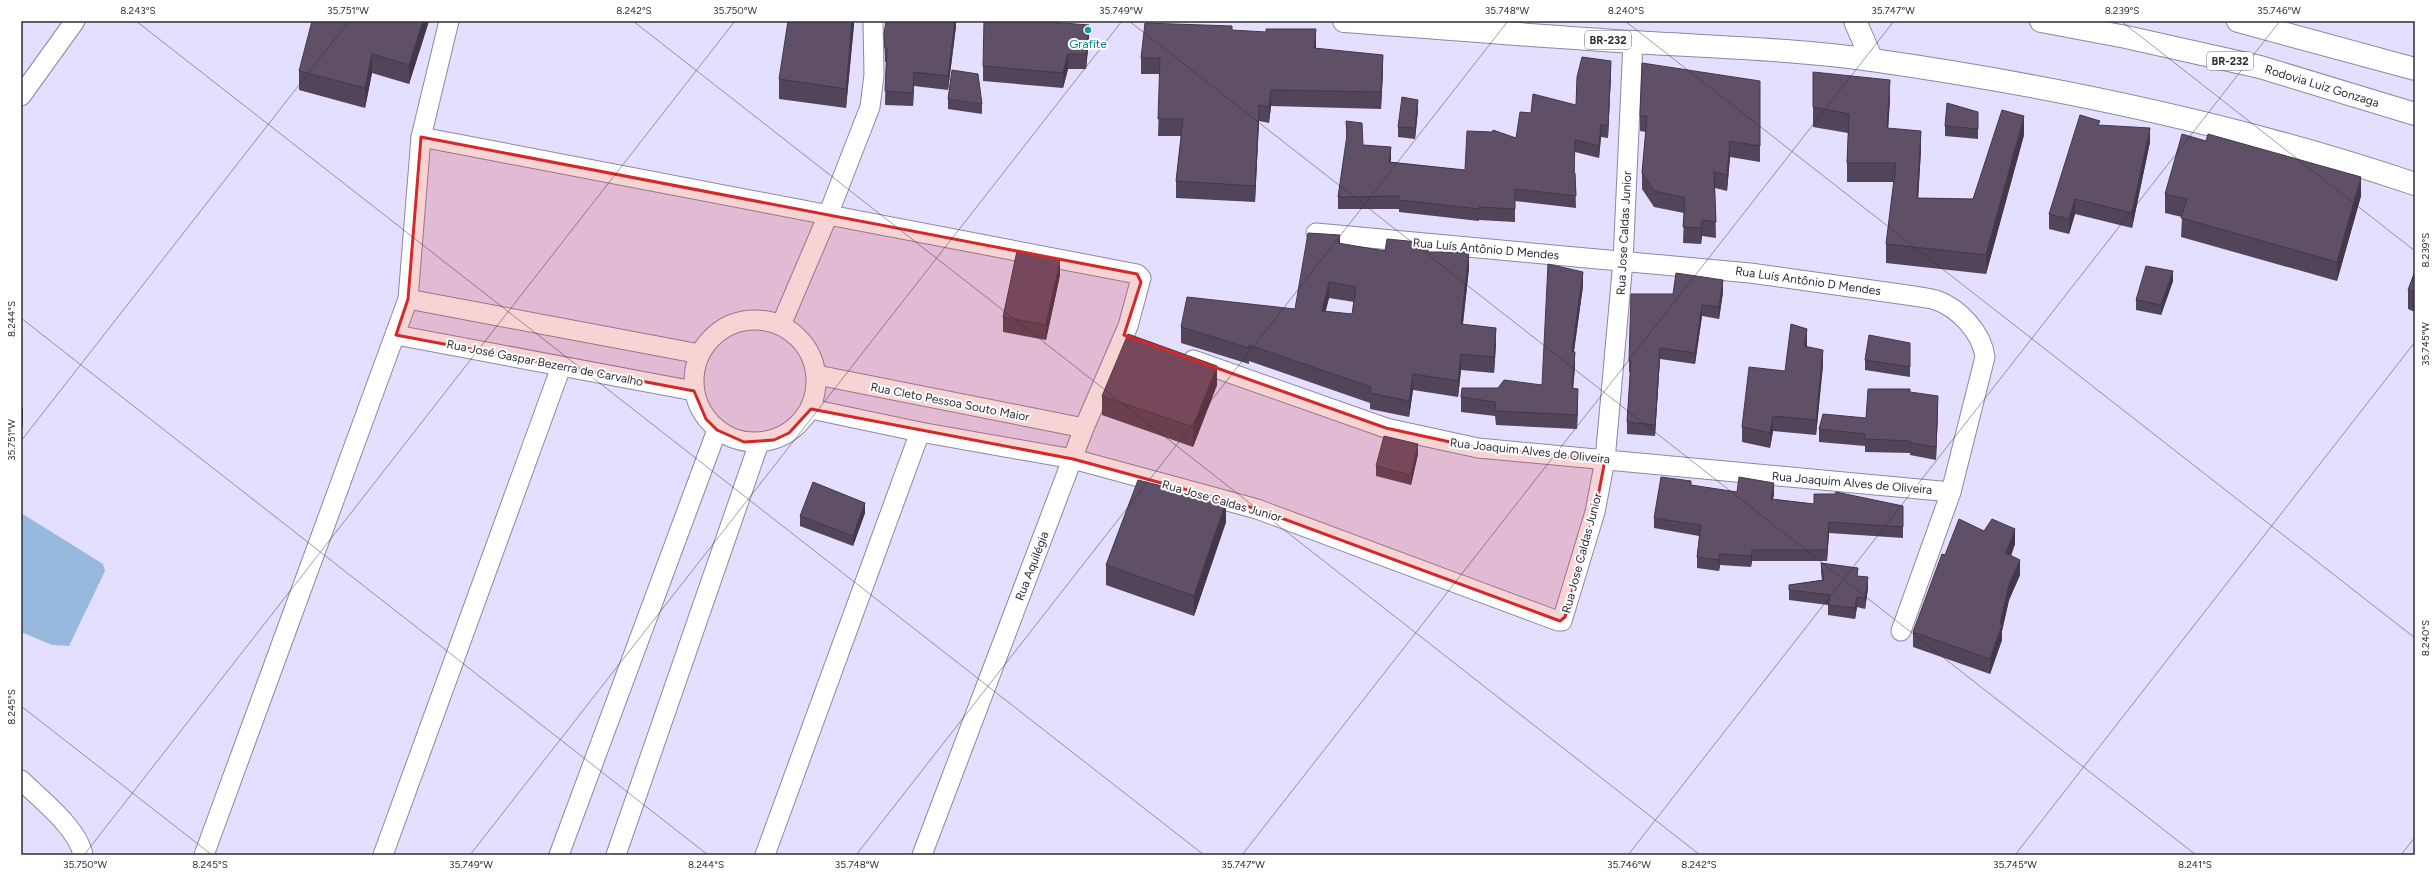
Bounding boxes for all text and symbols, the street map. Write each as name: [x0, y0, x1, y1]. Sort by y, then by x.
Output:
text: 8.243°S: [120, 4, 156, 17]
text: 35.751°W: [327, 4, 369, 17]
text: 8.242°S: [616, 4, 652, 17]
text: 35.750°W: [713, 4, 757, 17]
text: 35.749°W: [1099, 4, 1143, 17]
text: 35.748°W: [1485, 4, 1530, 17]
text: 8.240°S: [1608, 4, 1644, 17]
text: 35.747°W: [1871, 4, 1915, 17]
text: 8.239°S: [2105, 4, 2139, 17]
text: 35.746°W: [2257, 4, 2301, 17]
marker: Grafite: [1083, 25, 1093, 35]
road number: BR-232: [1585, 31, 1631, 49]
place label: Grafite: [1069, 37, 1107, 51]
road number: BR-232: [2207, 52, 2253, 70]
street label: Rodovia Luiz Gonzaga: [2263, 62, 2381, 110]
street label: Rua Jose Caldas Junior: [1614, 171, 1634, 295]
text: 8.239°S: [2419, 233, 2432, 267]
street label: Rua Luís Antônio D Mendes: [1412, 236, 1560, 262]
street label: Rua Luís Antônio D Mendes: [1734, 264, 1882, 298]
text: 8.244°S: [5, 301, 18, 337]
text: 35.745°W: [2419, 322, 2432, 366]
street label: Rua José Gaspar Bezerra de Carvalho: [445, 337, 645, 389]
street label: Rua Cleto Pessoa Souto Maior: [869, 380, 1031, 424]
text: 35.751°W: [5, 419, 18, 461]
street label: Rua Joaquim Alves de Oliveira: [1449, 436, 1611, 466]
street label: Rua Joaquim Alves de Oliveira: [1771, 469, 1933, 497]
street label: Rua Jose Caldas Junior: [1160, 477, 1284, 525]
street label: Rua Jose Caldas Junior: [1559, 491, 1605, 615]
street label: Rua Aquilégia: [1012, 529, 1052, 603]
text: 8.240°S: [2419, 620, 2432, 656]
text: 8.245°S: [5, 689, 18, 725]
text: 35.750°W: [63, 858, 107, 871]
text: 8.245°S: [192, 858, 228, 871]
text: 35.749°W: [449, 858, 493, 871]
text: 8.244°S: [688, 858, 724, 871]
text: 35.748°W: [835, 858, 880, 871]
text: 35.747°W: [1221, 858, 1265, 871]
text: 35.746°W: [1607, 858, 1651, 871]
text: 8.242°S: [1681, 858, 1717, 871]
text: 35.745°W: [1993, 858, 2037, 871]
text: 8.241°S: [2178, 858, 2212, 871]

